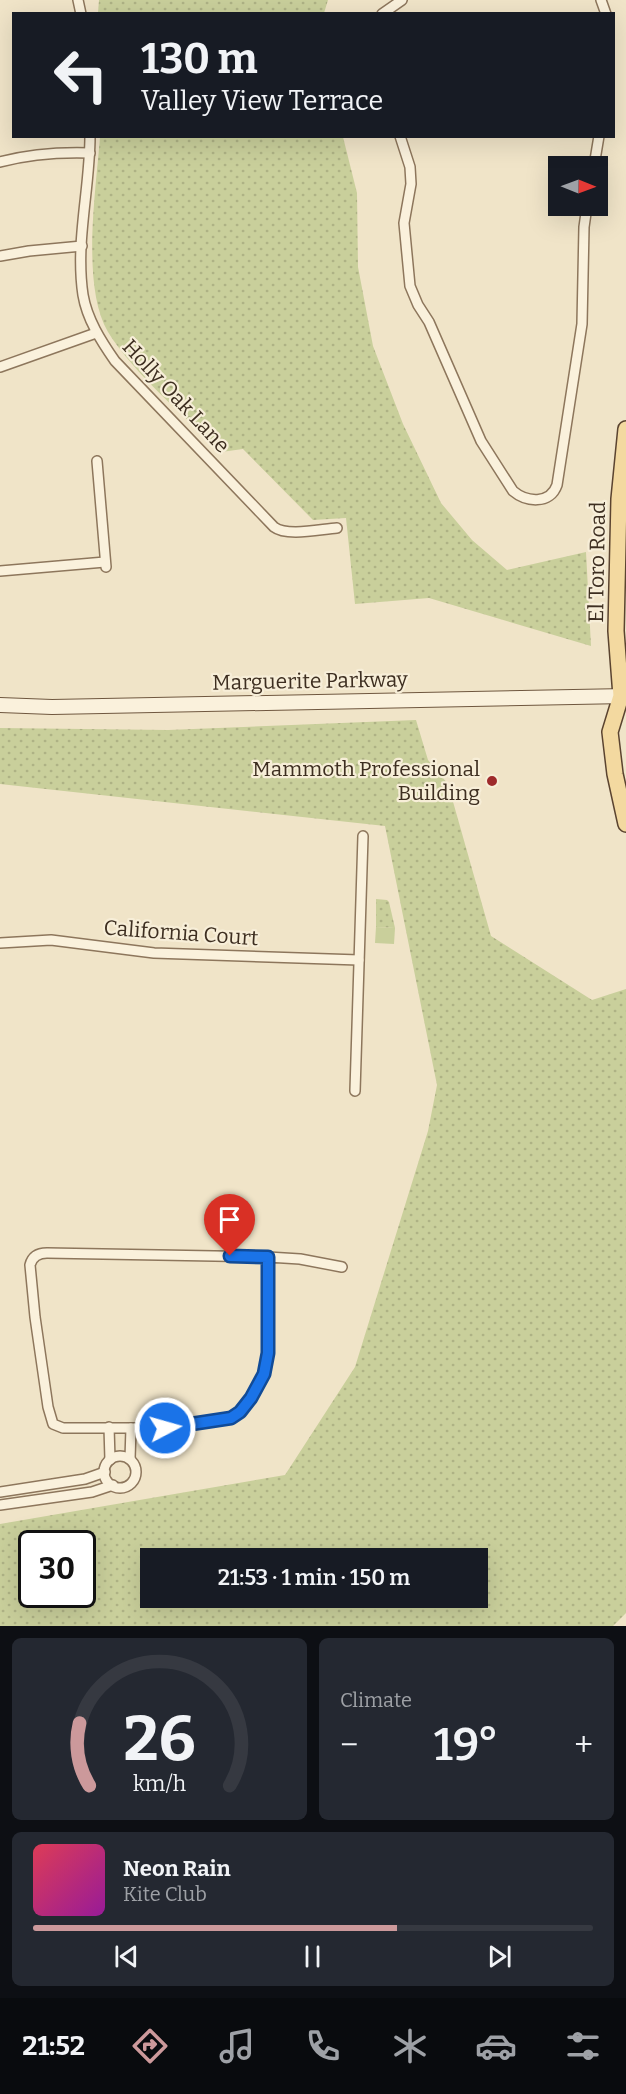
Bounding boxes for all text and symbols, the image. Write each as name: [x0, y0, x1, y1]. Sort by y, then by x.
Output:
text: 130 m: [141, 34, 258, 84]
icon: left: [42, 36, 120, 114]
text: Valley View Terrace: [141, 85, 383, 117]
north arrow: [548, 156, 608, 216]
map controls: [548, 156, 608, 216]
street label: Holly Oak Lane: [117, 334, 235, 458]
street label: El Toro Road: [583, 501, 611, 623]
street label: Marguerite Parkway: [212, 666, 409, 696]
place label: Mammoth Professional Building: [252, 756, 480, 806]
marker: Mammoth Professional Building: [485, 774, 499, 788]
street label: California Court: [103, 915, 260, 951]
pin: [204, 1194, 255, 1256]
icon: arrive: [213, 1203, 246, 1236]
position arrow: [133, 1396, 197, 1460]
speed limit sign: 30: [18, 1530, 96, 1608]
text: 21:53 · 1 min · 150 m: [218, 1564, 410, 1591]
text: Climate: [340, 1688, 412, 1712]
text: 26: [123, 1702, 195, 1777]
text: 19°: [434, 1718, 499, 1772]
text: −: [340, 1725, 358, 1765]
text: +: [574, 1725, 593, 1765]
text: km/h: [133, 1771, 186, 1797]
text: Neon Rain: [123, 1855, 231, 1882]
text: Kite Club: [123, 1882, 207, 1906]
icon: previous: [110, 1940, 143, 1973]
icon: pause: [296, 1940, 329, 1973]
icon: next: [483, 1940, 516, 1973]
icon: directions: [129, 2025, 171, 2067]
icon: music: [216, 2025, 258, 2067]
icon: phone: [302, 2025, 344, 2067]
icon: climate: [389, 2025, 431, 2067]
icon: car: [475, 2025, 517, 2067]
icon: filters: [562, 2025, 604, 2067]
text: 21:52: [22, 2030, 85, 2062]

